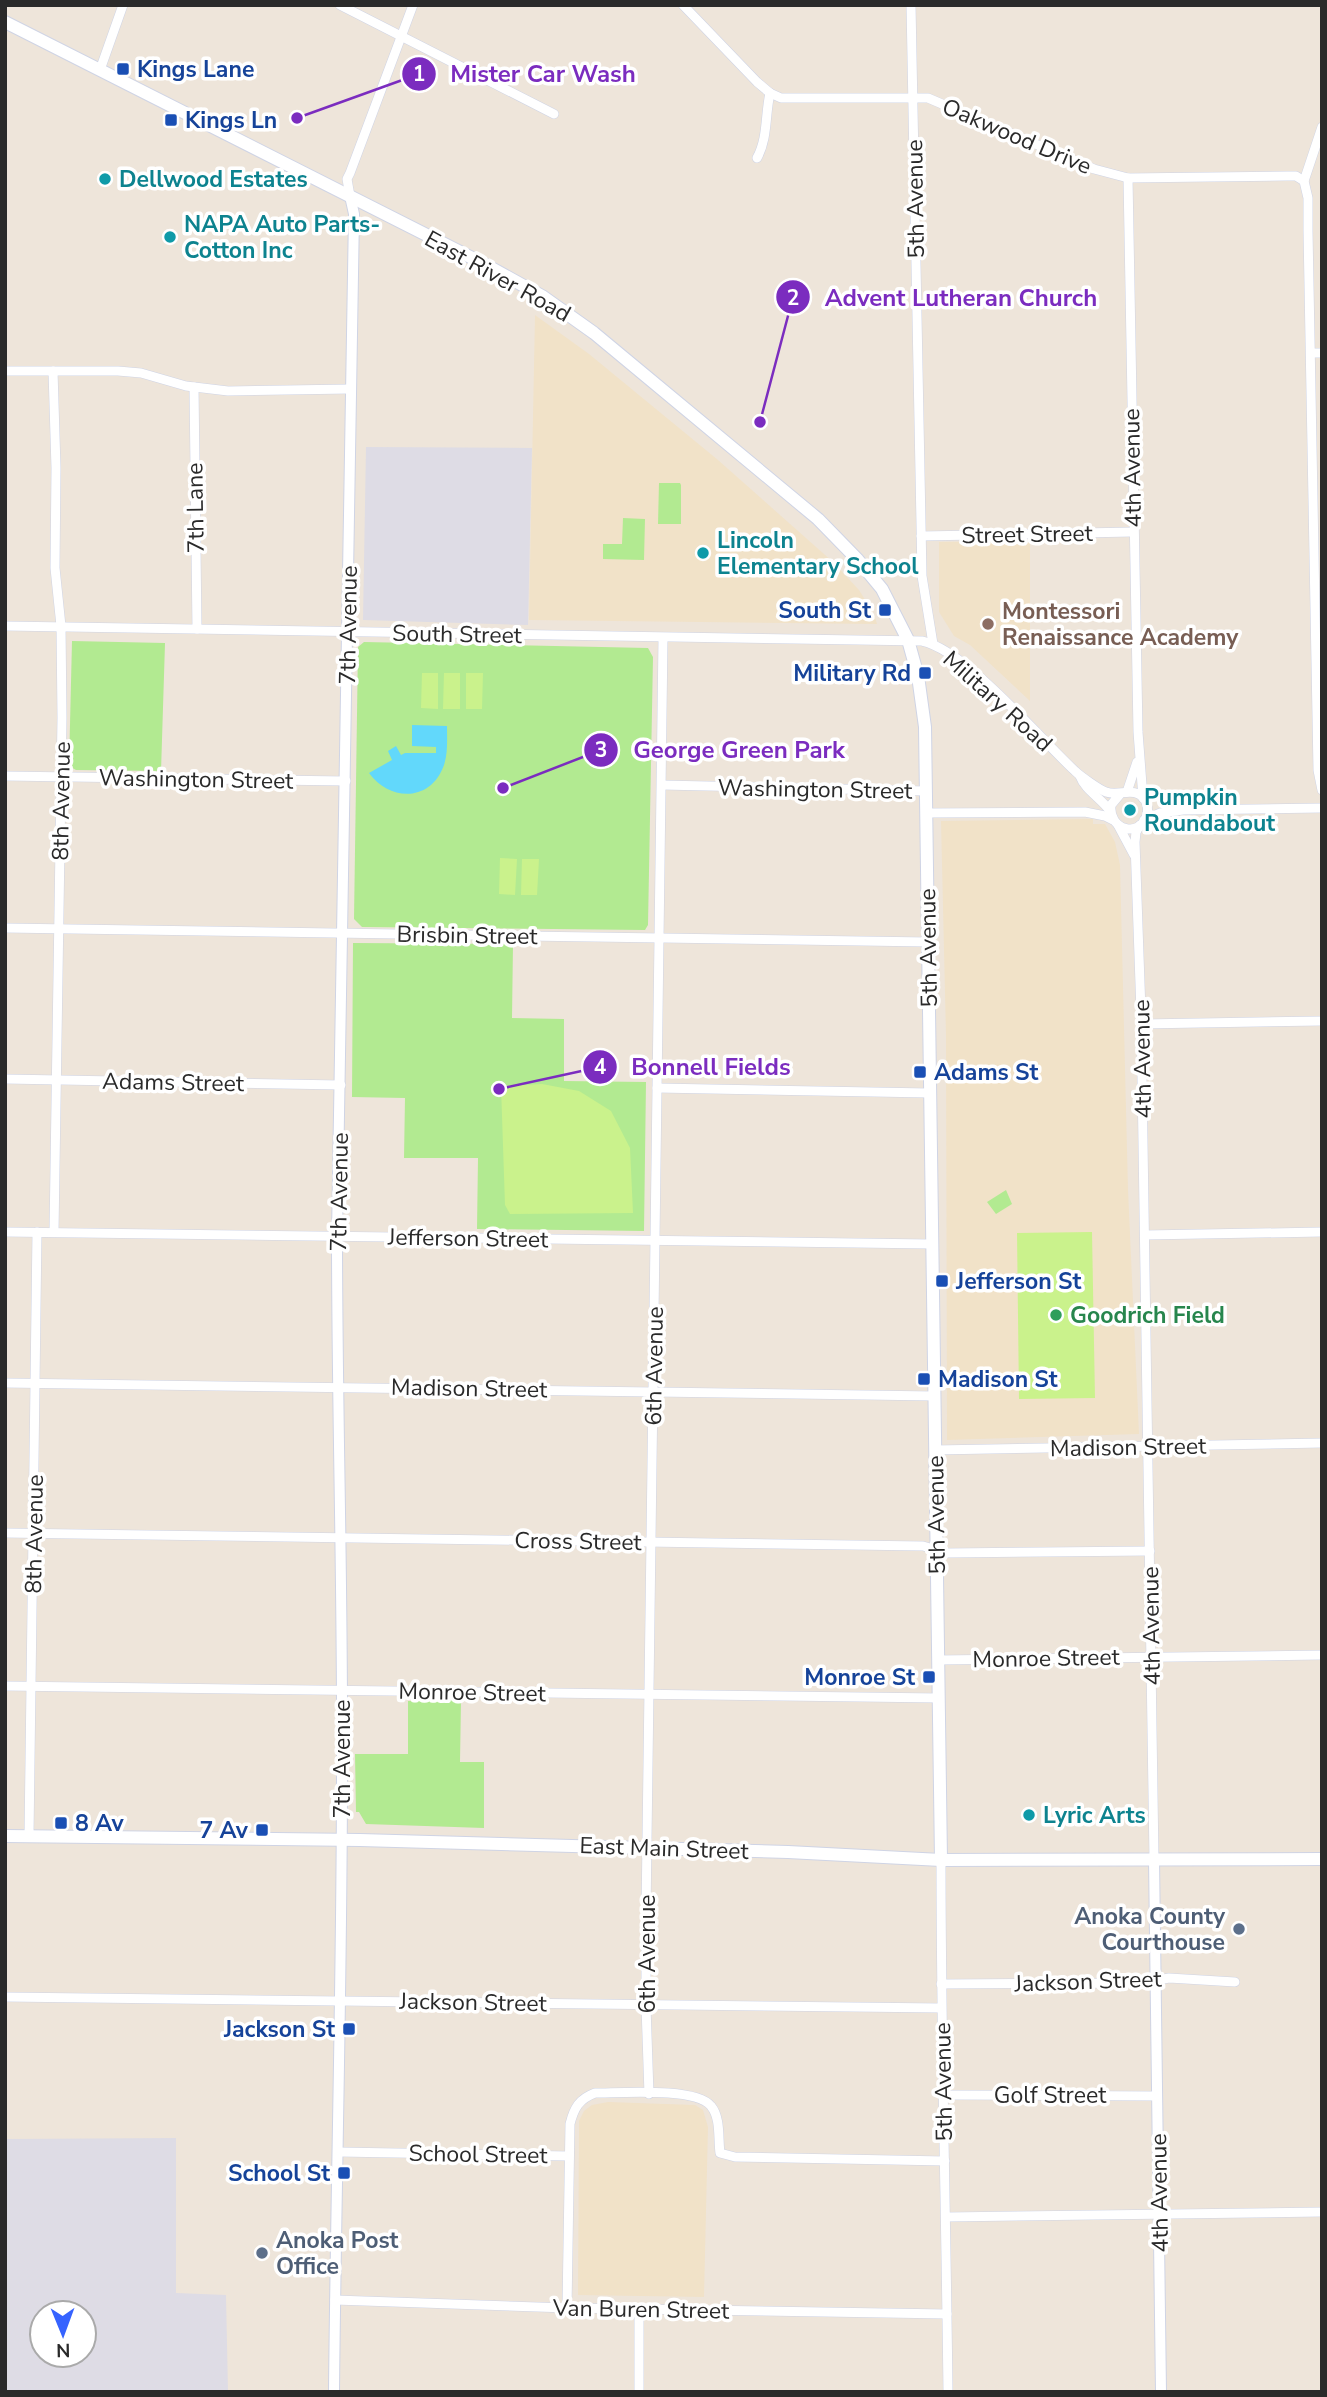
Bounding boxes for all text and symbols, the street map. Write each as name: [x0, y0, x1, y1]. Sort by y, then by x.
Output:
callout: Mister Car Wash: [402, 52, 650, 97]
place label: Kings Lane: [137, 54, 254, 85]
text: Mister Car Wash: [450, 58, 636, 90]
text: 1: [413, 60, 425, 88]
marker: Kings Lane: [115, 61, 131, 77]
street label: Oakwood Drive: [937, 91, 1096, 182]
place label: Kings Ln: [185, 105, 277, 136]
marker: Kings Ln: [163, 112, 179, 128]
street label: 5th Avenue: [899, 139, 932, 259]
place label: Dellwood Estates: [119, 164, 308, 195]
marker: Dellwood Estates: [97, 171, 113, 187]
place label: NAPA Auto Parts- Cotton Inc: [184, 209, 380, 266]
street label: East River Road: [419, 223, 576, 329]
marker: NAPA Auto Parts- Cotton Inc: [162, 229, 178, 245]
callout: Advent Lutheran Church: [775, 275, 1111, 320]
text: Advent Lutheran Church: [825, 282, 1097, 314]
text: 2: [787, 284, 799, 312]
street label: 4th Avenue: [1116, 408, 1149, 528]
street label: 7th Lane: [179, 462, 212, 554]
street label: Street Street: [961, 518, 1094, 551]
place label: Lincoln Elementary School: [717, 525, 919, 582]
marker: Lincoln Elementary School: [695, 545, 711, 561]
street label: 7th Avenue: [332, 565, 365, 685]
place label: South St: [778, 595, 871, 626]
place label: Montessori Renaissance Academy: [1002, 596, 1239, 653]
marker: South St: [877, 602, 893, 618]
marker: Montessori Renaissance Academy: [980, 616, 996, 632]
street label: South Street: [392, 618, 523, 651]
street label: Military Road: [936, 644, 1059, 759]
place label: Military Rd: [793, 658, 911, 689]
marker: Military Rd: [917, 665, 933, 681]
callout: George Green Park: [584, 727, 858, 772]
text: George Green Park: [633, 734, 846, 766]
text: 3: [595, 736, 607, 764]
street label: 8th Avenue: [45, 741, 78, 861]
street label: Washington Street: [98, 762, 295, 797]
street label: Washington Street: [717, 772, 914, 807]
place label: Pumpkin Roundabout: [1144, 782, 1275, 839]
marker: Pumpkin Roundabout: [1122, 802, 1138, 818]
street label: 5th Avenue: [912, 888, 945, 1008]
street label: Brisbin Street: [396, 919, 539, 952]
street label: 4th Avenue: [1126, 999, 1159, 1119]
callout: Bonnell Fields: [583, 1044, 805, 1089]
text: Bonnell Fields: [631, 1051, 791, 1083]
text: 4: [594, 1053, 607, 1081]
place label: Adams St: [934, 1057, 1038, 1088]
marker: Adams St: [912, 1064, 928, 1080]
street label: Adams Street: [102, 1066, 245, 1099]
street label: 7th Avenue: [323, 1132, 356, 1252]
street label: Jefferson Street: [387, 1222, 549, 1255]
place label: Jefferson St: [955, 1266, 1081, 1297]
marker: Jefferson St: [934, 1273, 950, 1289]
place label: Goodrich Field: [1070, 1300, 1225, 1331]
street label: 6th Avenue: [638, 1306, 671, 1426]
marker: Goodrich Field: [1048, 1307, 1064, 1323]
place label: Madison St: [938, 1364, 1058, 1395]
marker: Madison St: [916, 1371, 932, 1387]
street label: Madison Street: [391, 1372, 548, 1405]
street label: Madison Street: [1050, 1431, 1207, 1464]
street label: 5th Avenue: [920, 1455, 953, 1575]
street label: 8th Avenue: [18, 1474, 51, 1594]
street label: Cross Street: [514, 1525, 643, 1558]
street label: 4th Avenue: [1135, 1566, 1168, 1686]
street label: Monroe Street: [972, 1642, 1121, 1675]
place label: Monroe St: [804, 1662, 915, 1693]
marker: Monroe St: [921, 1669, 937, 1685]
street label: Monroe Street: [398, 1676, 547, 1709]
street label: 7th Avenue: [327, 1699, 358, 1819]
place label: Lyric Arts: [1043, 1800, 1146, 1831]
marker: Lyric Arts: [1021, 1807, 1037, 1823]
place label: 8 Av: [75, 1808, 124, 1839]
marker: 8 Av: [53, 1815, 69, 1831]
place label: 7 Av: [199, 1815, 249, 1846]
marker: 7 Av: [254, 1822, 270, 1838]
street label: East Main Street: [579, 1830, 750, 1867]
street label: 6th Avenue: [632, 1894, 663, 2014]
place label: Anoka County Courthouse: [1074, 1901, 1226, 1958]
marker: Anoka County Courthouse: [1231, 1921, 1247, 1937]
street label: Jackson Street: [1013, 1963, 1163, 2000]
street label: Jackson Street: [398, 1986, 548, 2019]
place label: Jackson St: [223, 2014, 335, 2045]
marker: Jackson St: [341, 2021, 357, 2037]
street label: 5th Avenue: [927, 2022, 960, 2142]
street label: Golf Street: [994, 2080, 1107, 2111]
street label: 4th Avenue: [1143, 2133, 1176, 2253]
street label: School Street: [408, 2138, 549, 2171]
place label: School St: [228, 2158, 330, 2189]
marker: School St: [336, 2165, 352, 2181]
place label: Anoka Post Office: [276, 2225, 399, 2282]
marker: Anoka Post Office: [254, 2245, 270, 2261]
street label: Van Buren Street: [552, 2292, 730, 2327]
north arrow: [28, 2299, 98, 2369]
text: N: [56, 2337, 71, 2363]

